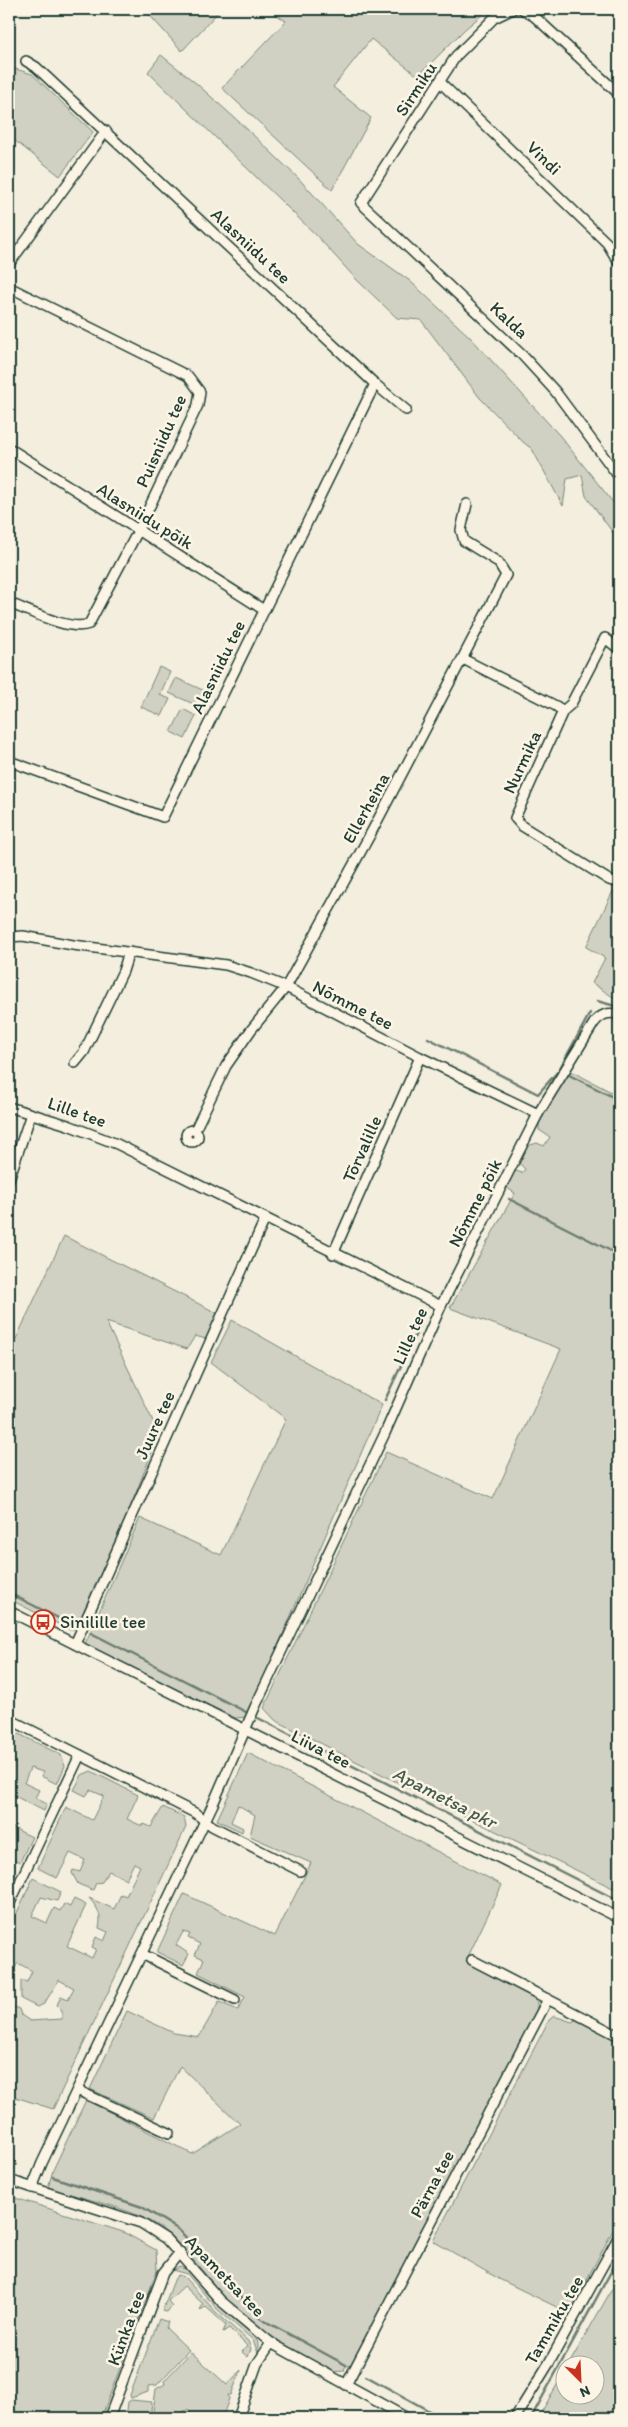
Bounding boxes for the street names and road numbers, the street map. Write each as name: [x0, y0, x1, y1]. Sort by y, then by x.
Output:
street label: Sirmiku: [390, 58, 442, 120]
street label: Vindi: [522, 136, 566, 180]
street label: Alasniidu tee: [206, 203, 296, 289]
street label: Kalda: [485, 297, 533, 343]
street label: Puisniidu tee: [131, 391, 191, 491]
street label: Alasniidu põik: [93, 478, 198, 555]
street label: Alasniidu tee: [186, 617, 250, 717]
street label: Nurmika: [498, 726, 546, 797]
street label: Ellerheina: [338, 768, 395, 847]
street label: Nõmme tee: [309, 975, 397, 1035]
street label: Lille tee: [45, 1092, 109, 1132]
street label: Tõrvalille: [338, 1112, 386, 1186]
street label: Nõmme põik: [443, 1155, 507, 1251]
street label: Lille tee: [388, 1304, 432, 1368]
street label: Juure tee: [130, 1388, 180, 1462]
street label: Liiva tee: [288, 1725, 354, 1773]
street label: Pärna tee: [405, 2146, 459, 2222]
street label: Apametsa tee: [180, 2230, 270, 2322]
street label: Tammiku tee: [520, 2272, 588, 2368]
street label: Künka tee: [102, 2288, 150, 2368]

